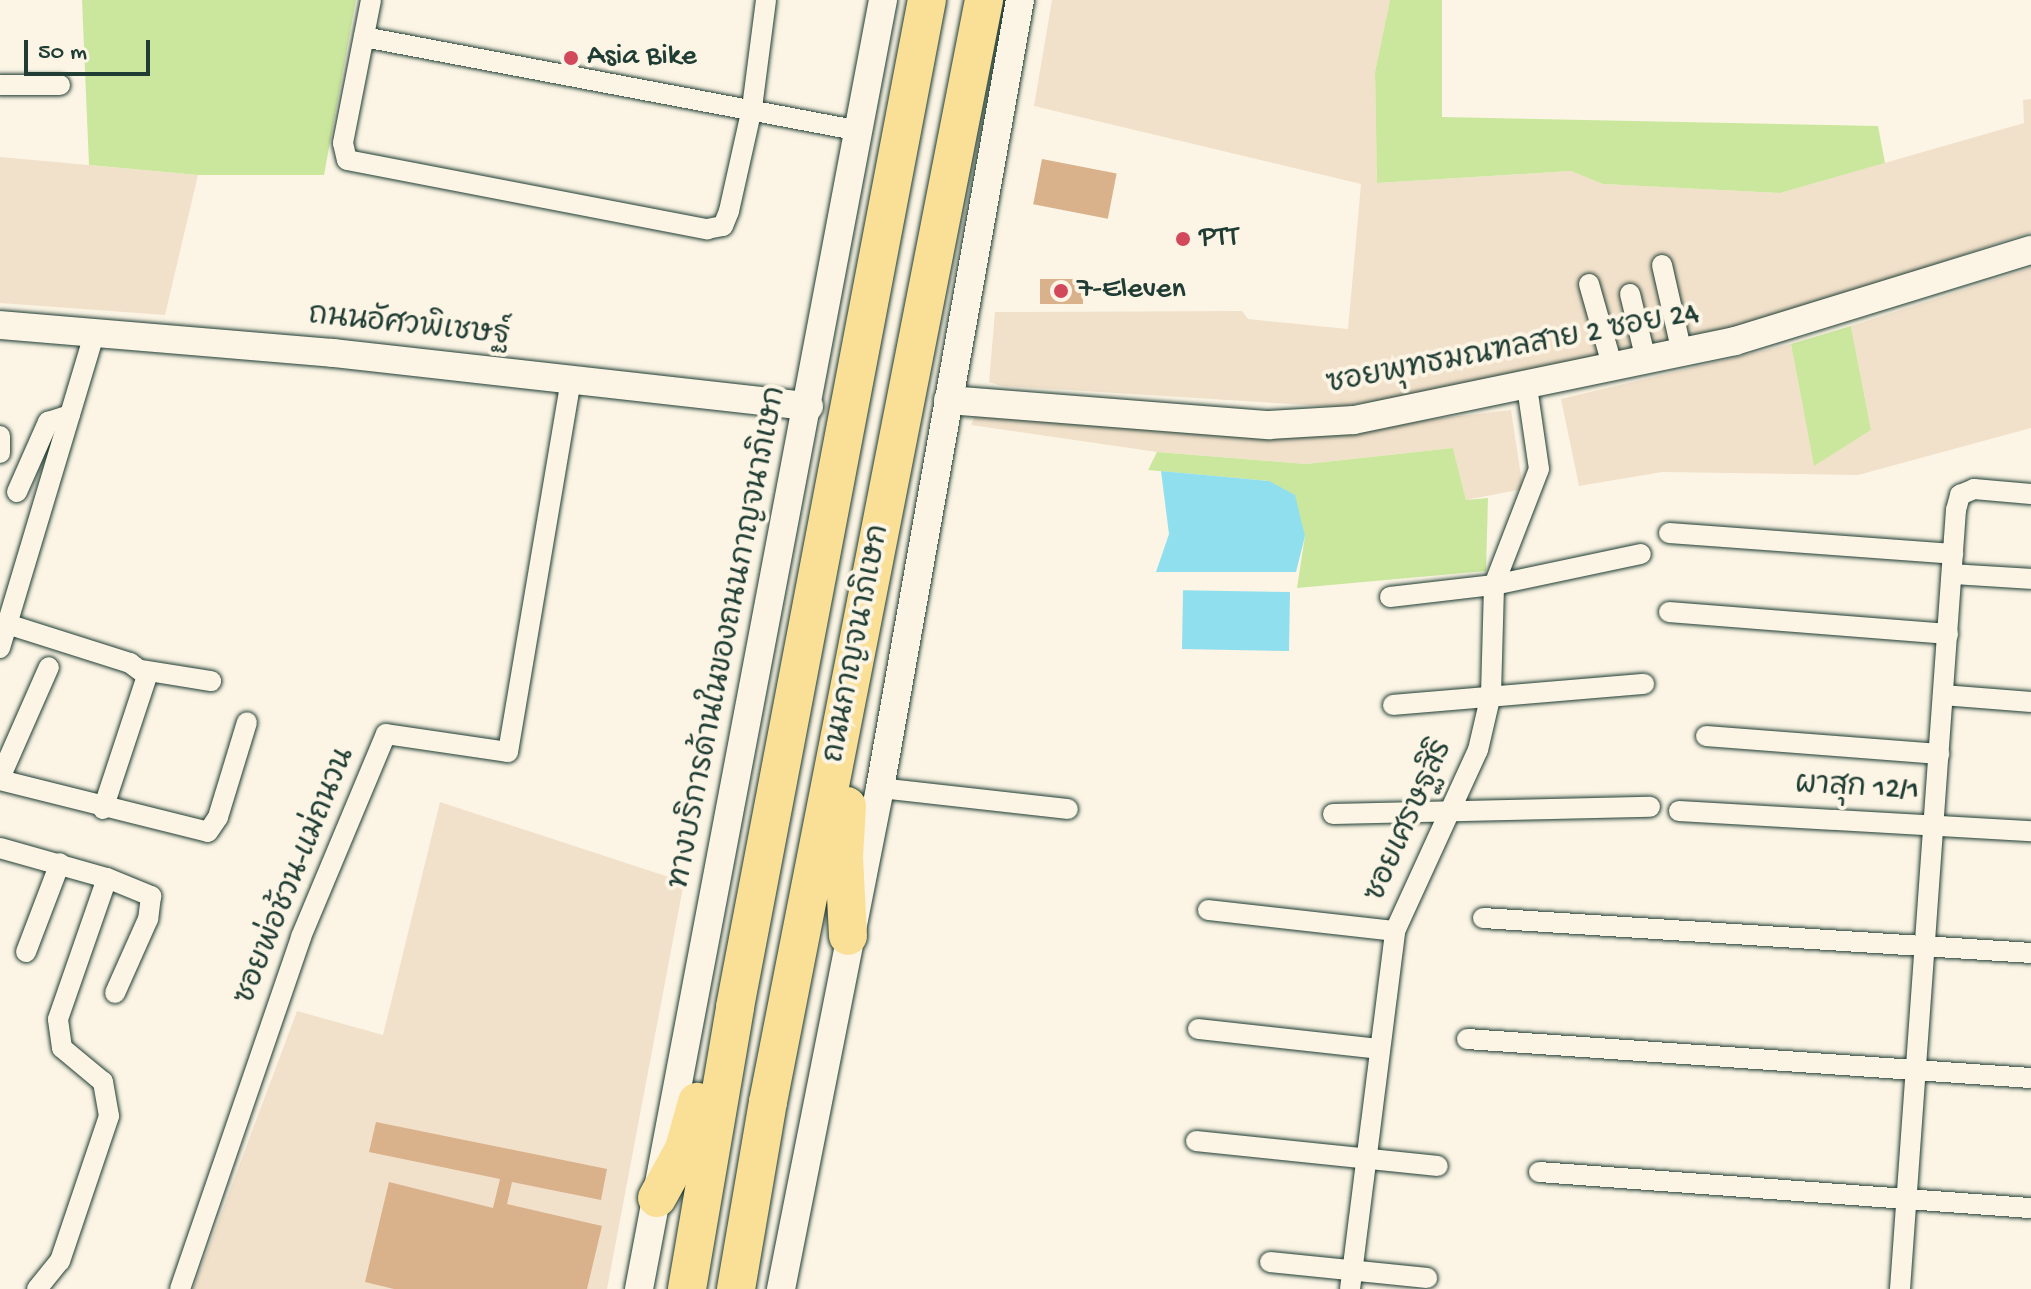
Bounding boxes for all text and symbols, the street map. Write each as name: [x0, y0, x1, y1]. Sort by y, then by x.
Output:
scale bar: [28, 24, 154, 74]
text: 50 m: [38, 39, 87, 68]
place label: Asia Bike: [587, 40, 697, 76]
marker: Asia Bike: [562, 49, 580, 67]
place label: PTT: [1199, 221, 1239, 257]
marker: PTT: [1174, 230, 1192, 248]
place label: 7-Eleven: [1077, 273, 1186, 309]
marker: 7-Eleven: [1052, 282, 1070, 300]
street label: ซอยพุทธมณฑลสาย 2 ซอย 24: [1324, 297, 1702, 405]
street label: ถนนอัศวพิเชษฐ์: [306, 300, 512, 356]
street label: ทางบริการด้านในของถนนกาญจนาภิเษก: [664, 384, 796, 892]
street label: ถนนกาญจนาภิเษก: [818, 522, 900, 766]
street label: ซอยเศรษฐสิริ: [1359, 736, 1463, 908]
street label: ซอยพ่อช้วน-แม่ถนวน: [229, 743, 365, 1011]
street label: ผาสุก 12/1: [1794, 769, 1920, 811]

